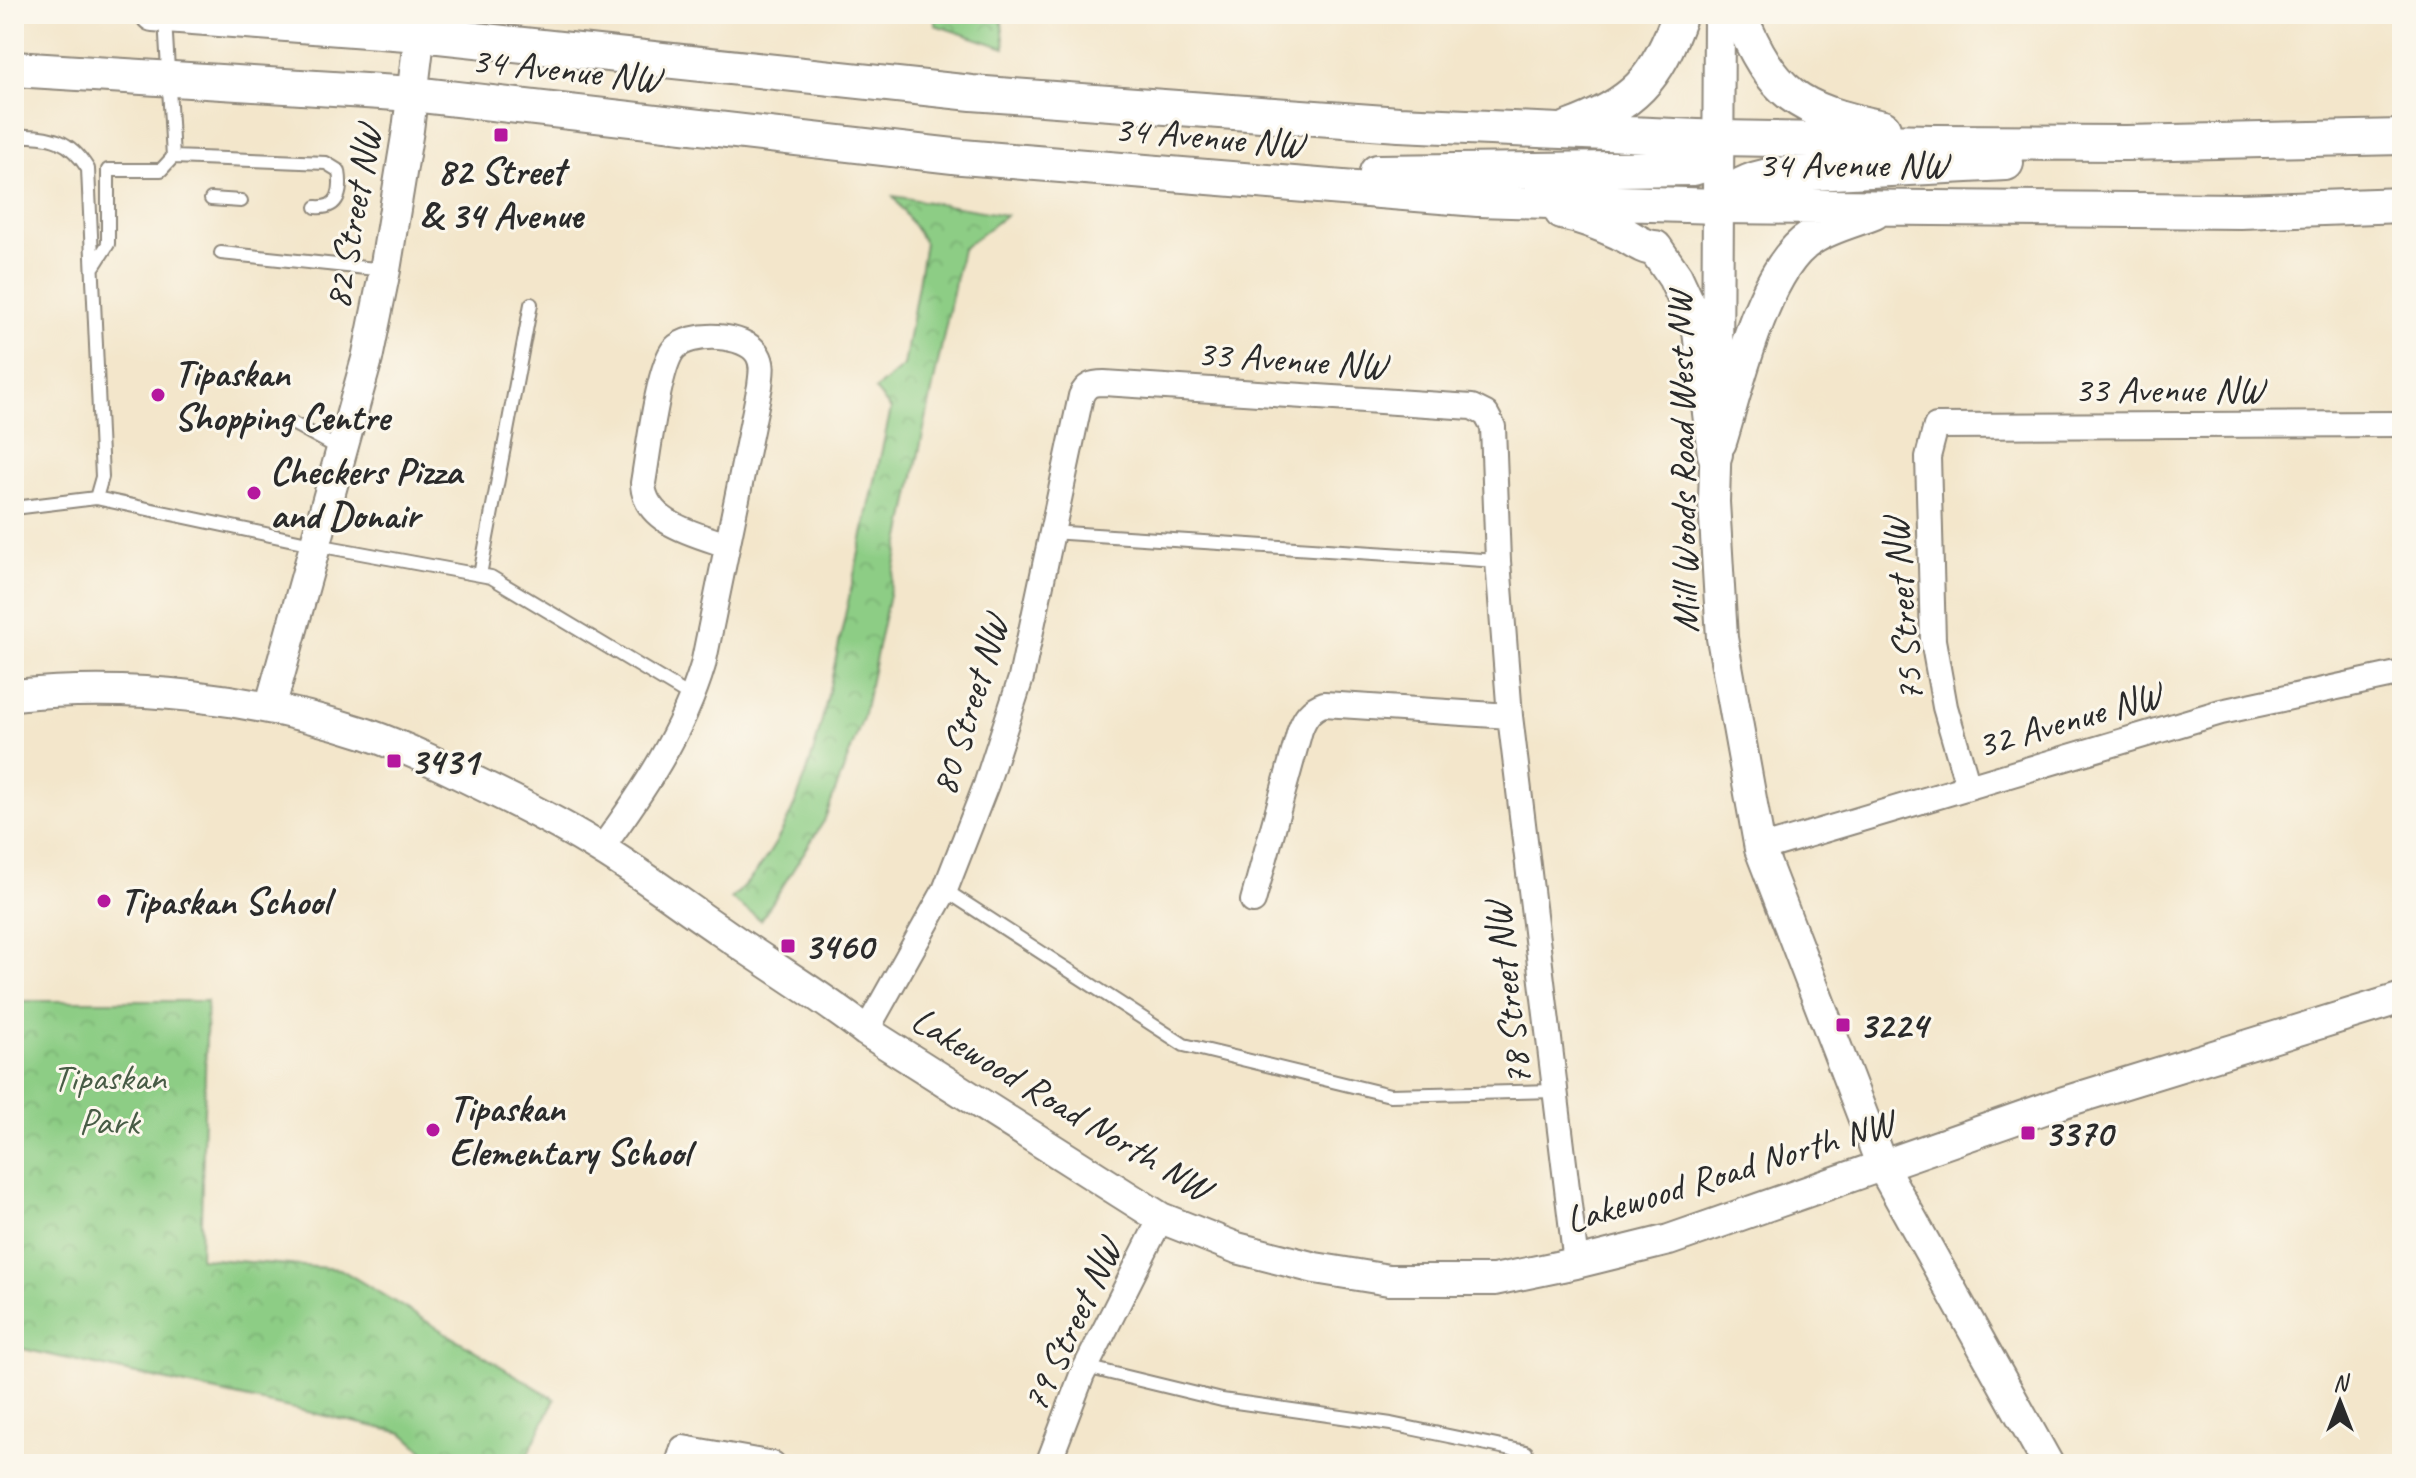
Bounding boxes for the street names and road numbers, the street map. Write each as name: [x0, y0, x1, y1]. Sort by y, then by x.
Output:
street label: 34 Avenue NW: [469, 36, 667, 103]
street label: 34 Avenue NW: [1112, 105, 1309, 169]
street label: 82 Street NW: [313, 118, 392, 313]
street label: 34 Avenue NW: [1758, 141, 1952, 188]
street label: Mill Woods Road West NW: [1656, 286, 1709, 633]
street label: 33 Avenue NW: [1196, 329, 1392, 390]
street label: 33 Avenue NW: [2074, 366, 2268, 413]
street label: 75 Street NW: [1871, 512, 1934, 704]
street label: 80 Street NW: [920, 606, 1020, 801]
street label: 32 Avenue NW: [1971, 670, 2170, 768]
street label: 78 Street NW: [1472, 895, 1542, 1089]
street label: Lakewood Road North NW: [903, 996, 1224, 1214]
street label: Lakewood Road North NW: [1560, 1097, 1905, 1244]
street label: 79 Street NW: [1011, 1228, 1133, 1419]

